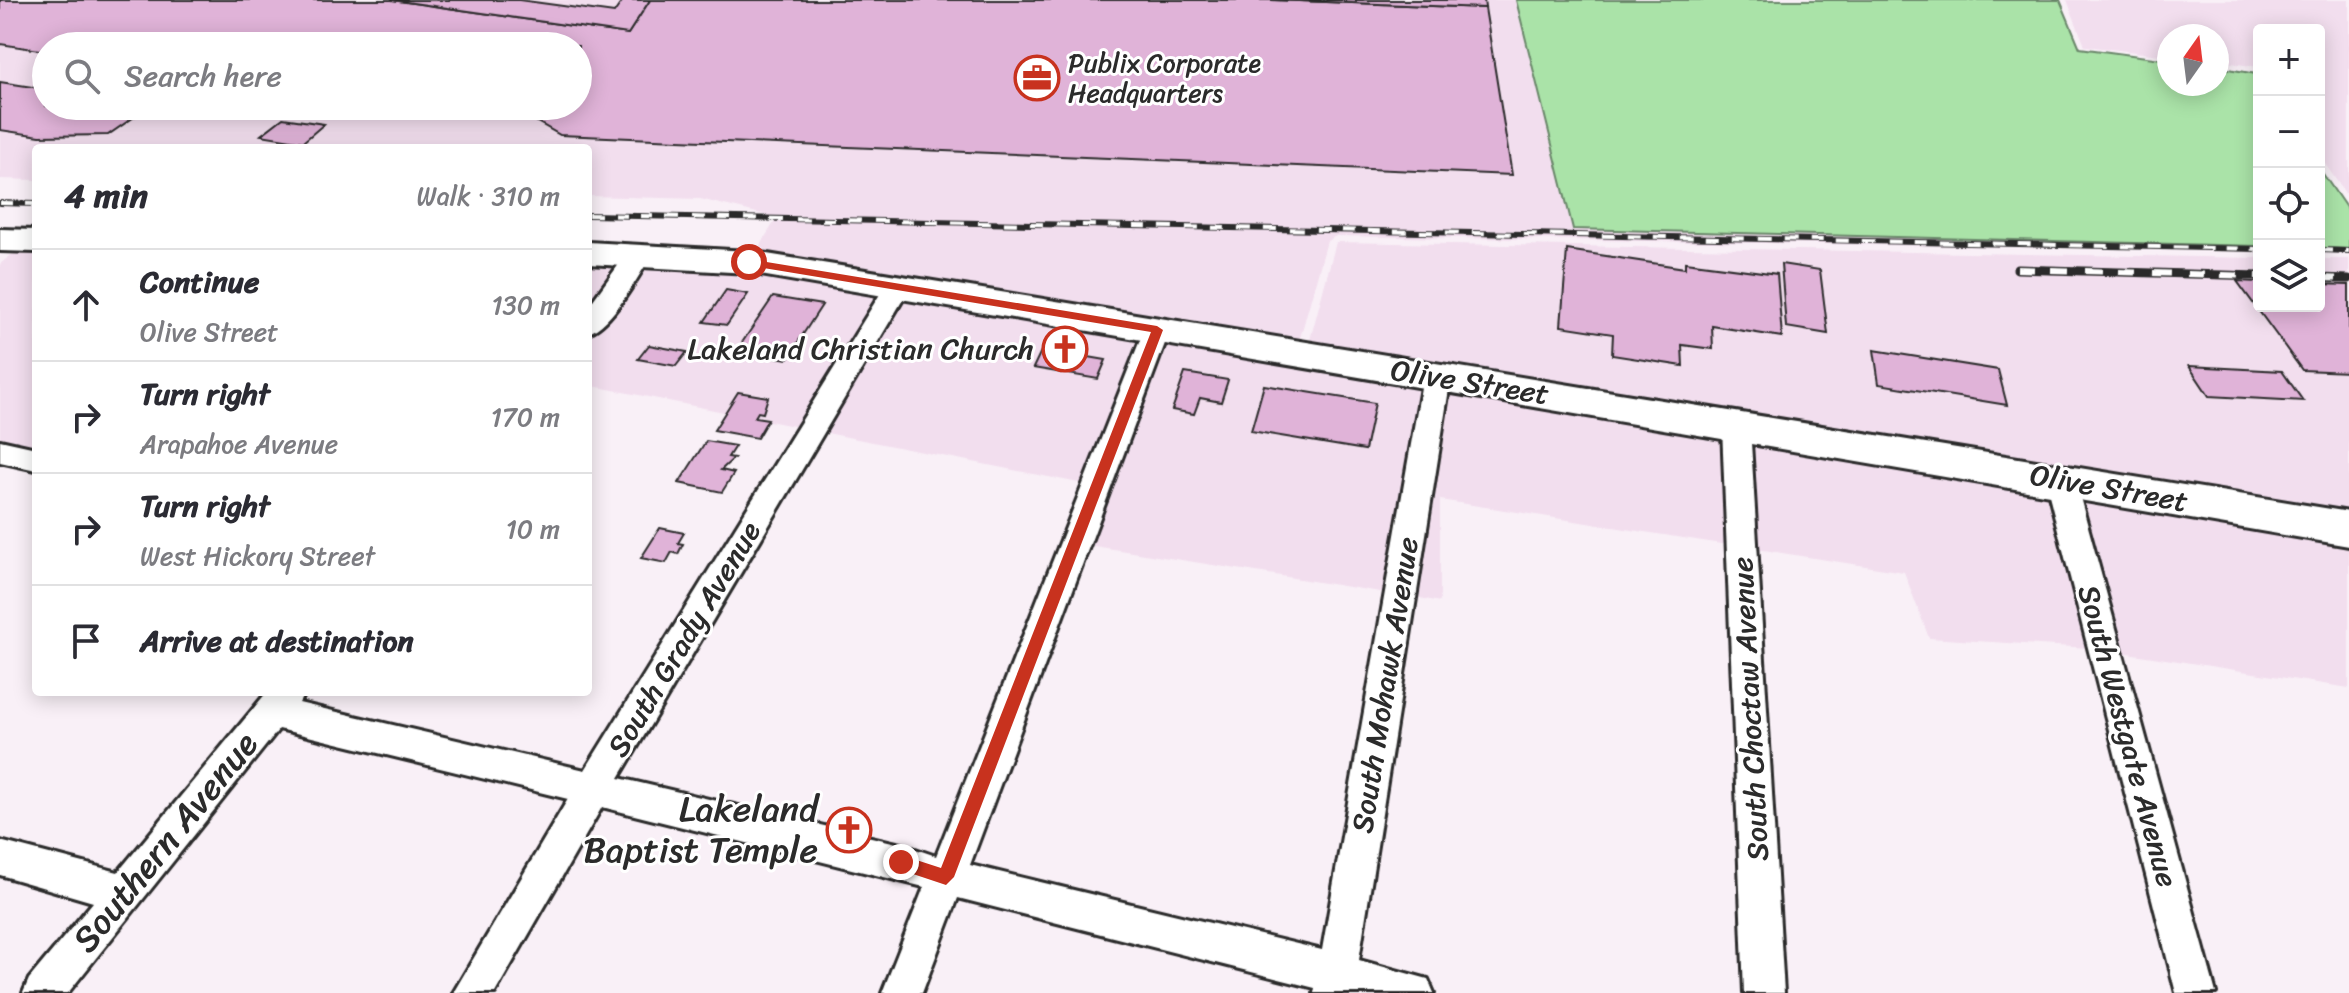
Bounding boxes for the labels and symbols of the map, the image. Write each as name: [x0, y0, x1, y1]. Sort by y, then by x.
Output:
north arrow: [2157, 24, 2229, 96]
place label: Publix Corporate Headquarters: [1068, 40, 1261, 116]
office icon: Publix Corporate Headquarters: [1013, 54, 1061, 102]
route start: [731, 244, 767, 280]
place label: Lakeland Christian Church: [687, 322, 1034, 376]
church icon: Lakeland Christian Church: [1041, 325, 1089, 373]
street label: Olive Street: [1387, 343, 1553, 421]
street label: Olive Street: [2026, 448, 2192, 528]
street label: South Grady Avenue: [592, 510, 776, 768]
street label: South Mohawk Avenue: [1335, 533, 1435, 837]
street label: South Choctaw Avenue: [1715, 556, 1785, 862]
street label: South Westgate Avenue: [2062, 579, 2194, 893]
street label: Southern Avenue: [55, 717, 275, 967]
place label: Lakeland Baptist Temple: [583, 777, 821, 882]
church icon: Lakeland Baptist Temple: [825, 806, 873, 854]
route end: [883, 844, 919, 880]

